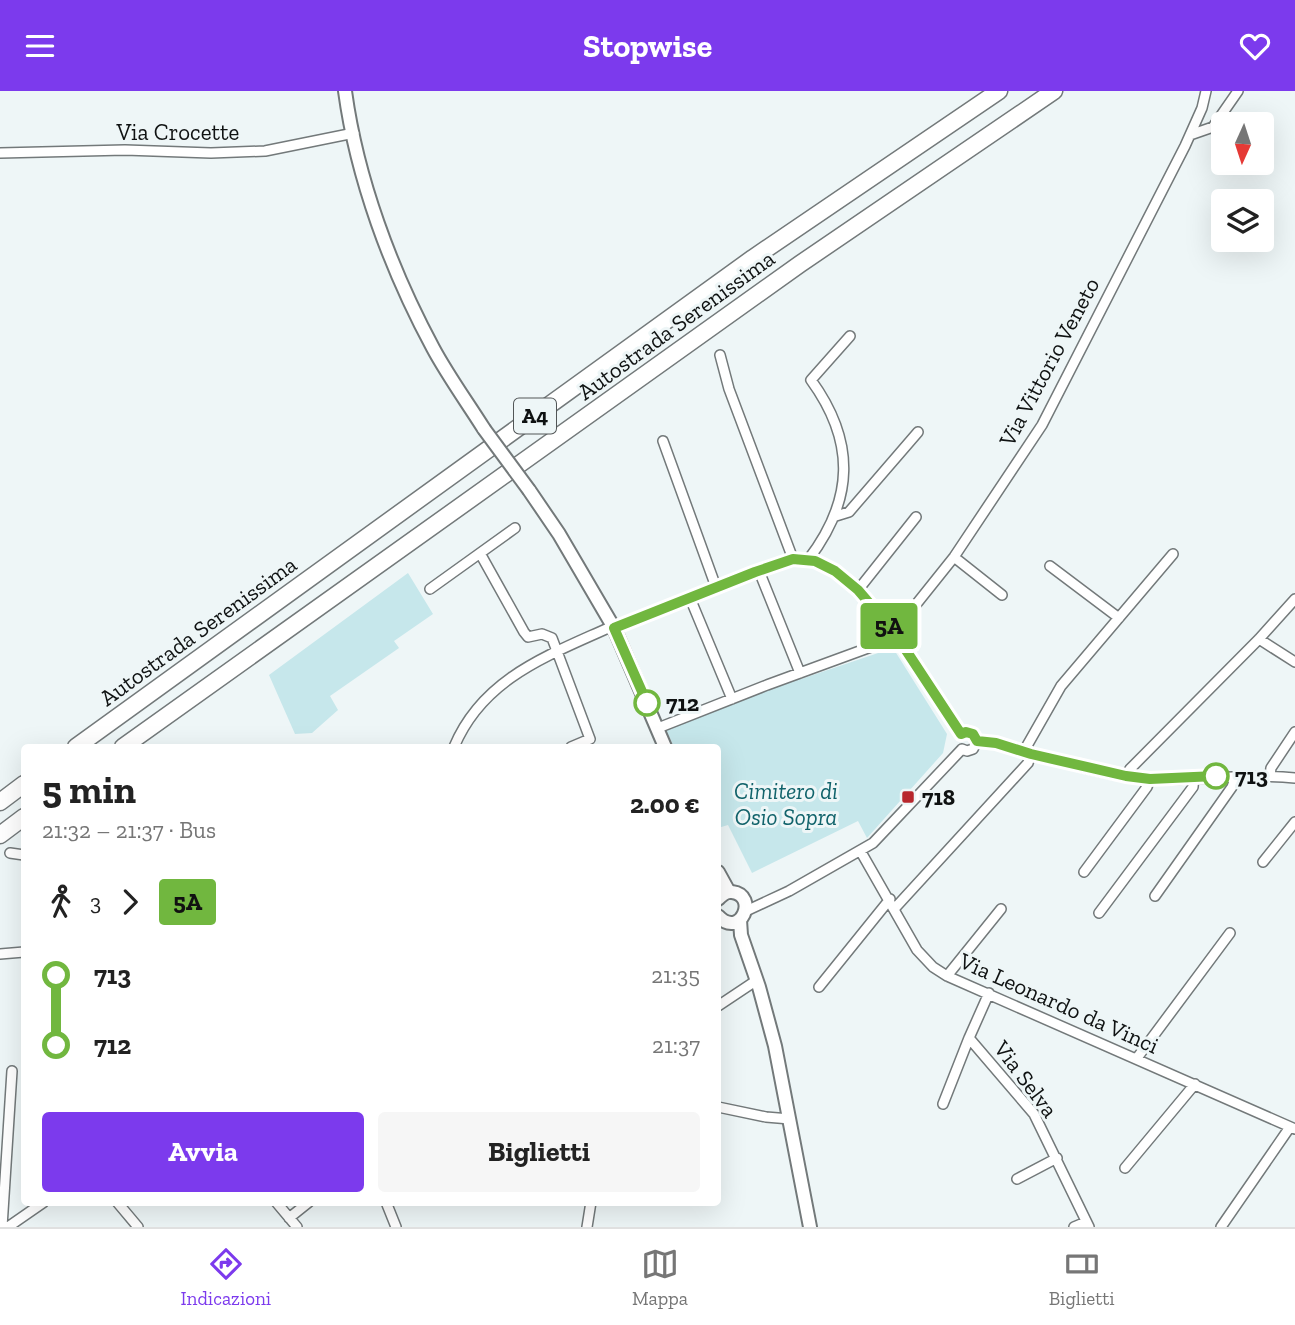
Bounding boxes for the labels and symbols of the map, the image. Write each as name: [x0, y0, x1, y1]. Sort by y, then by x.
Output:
north arrow: [1211, 112, 1274, 175]
street label: Via Crocette: [116, 118, 239, 146]
street label: Autostrada Serenissima: [572, 244, 780, 406]
street label: Via Vittorio Veneto: [992, 273, 1105, 452]
road number: A4: [514, 399, 556, 433]
street label: Autostrada Serenissima: [94, 550, 302, 712]
line badge: 5A: [858, 603, 920, 649]
place label: 712: [666, 689, 699, 717]
marker: 712: [634, 690, 660, 716]
place label: 713: [1235, 762, 1268, 790]
marker: 713: [1203, 763, 1229, 789]
park label: Cimitero di Osio Sopra: [734, 777, 838, 831]
place label: 718: [922, 783, 955, 811]
marker: 718: [900, 789, 916, 805]
street label: Via Leonardo da Vinci: [954, 946, 1163, 1060]
street label: Via Selva: [987, 1034, 1064, 1123]

